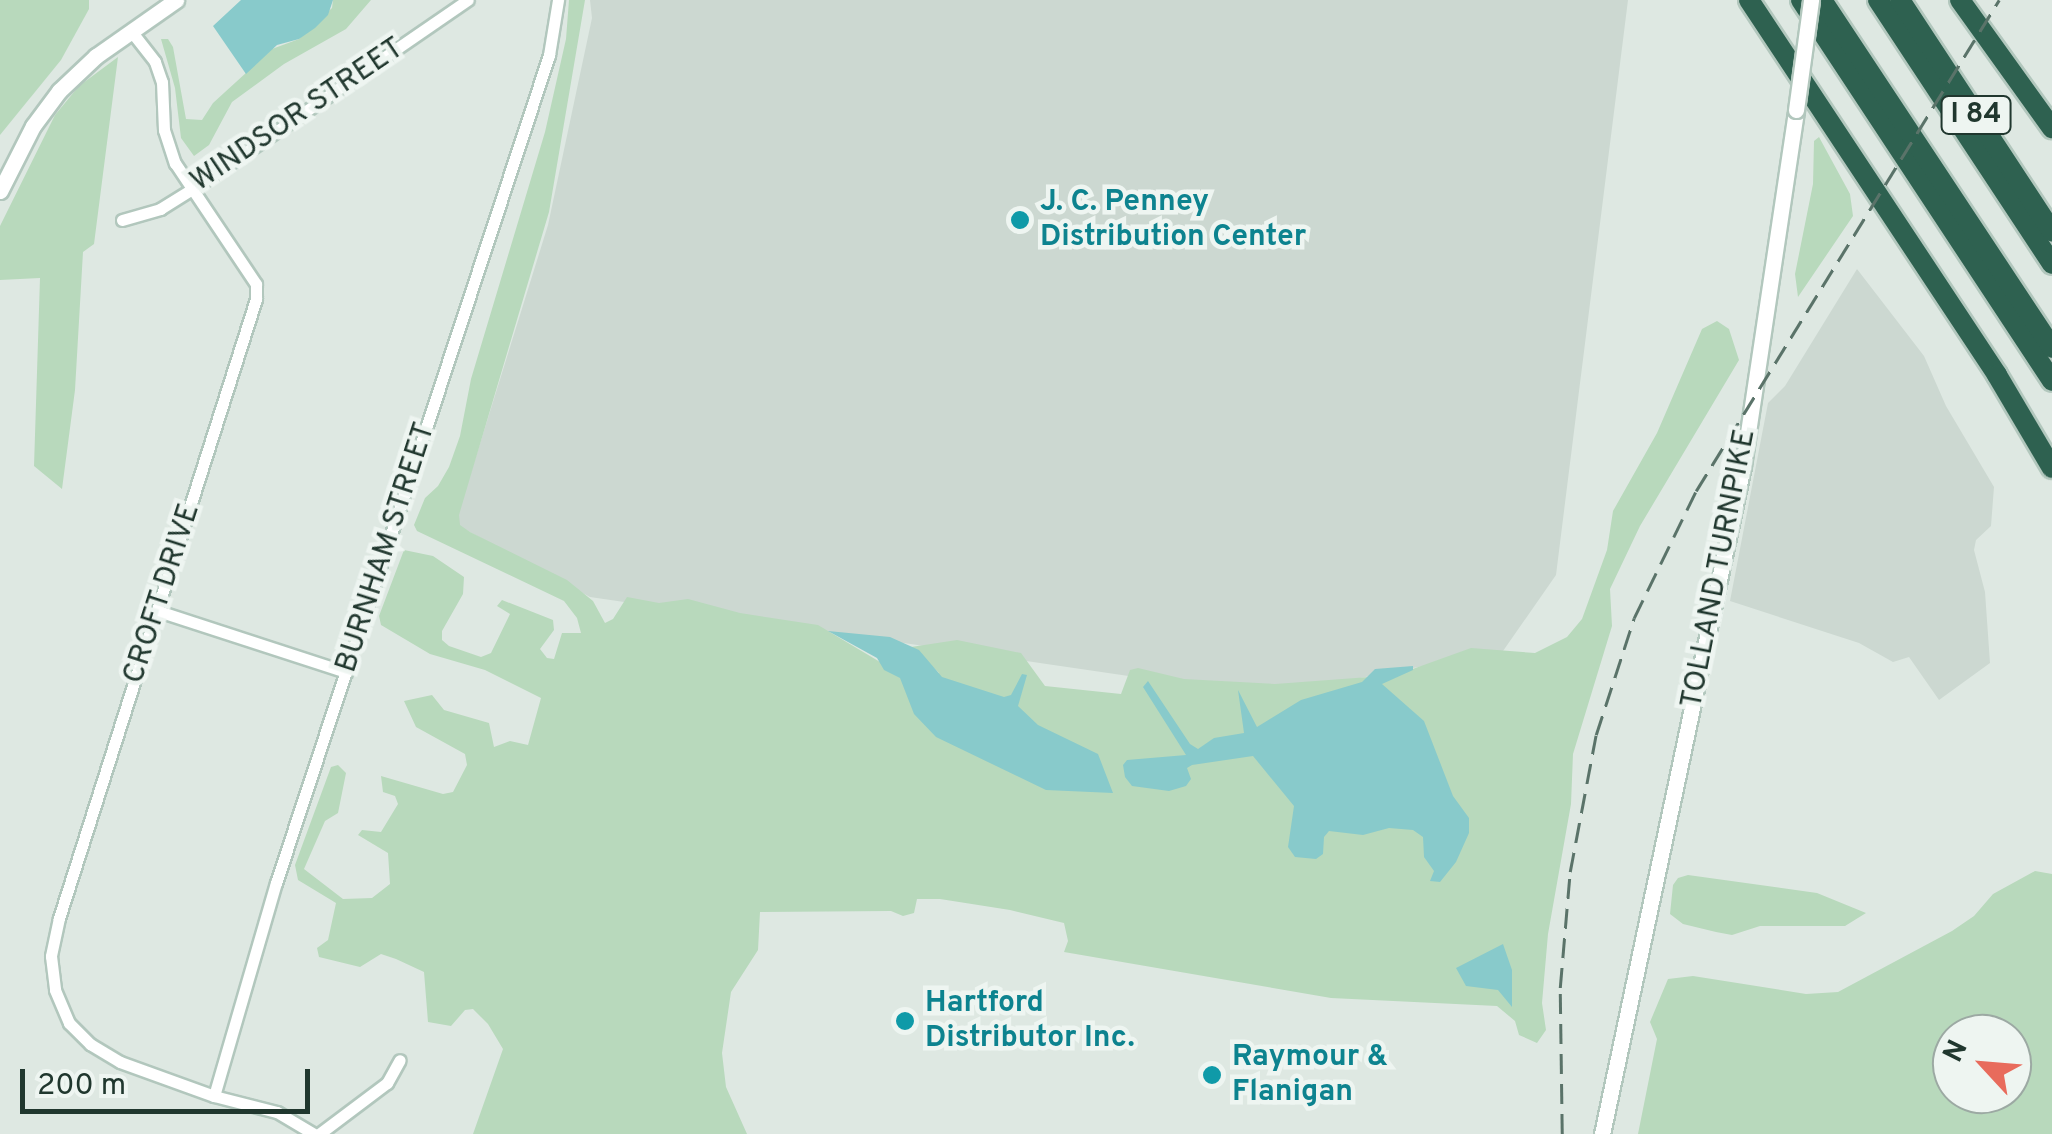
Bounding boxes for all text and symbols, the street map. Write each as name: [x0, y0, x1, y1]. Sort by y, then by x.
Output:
street label: WINDSOR STREET: [185, 31, 411, 201]
road number: I 84: [1938, 92, 2014, 138]
place label: J. C. Penney Distribution Center: [1040, 185, 1306, 256]
marker: J. C. Penney Distribution Center: [1009, 209, 1031, 231]
street label: BURNHAM STREET: [330, 419, 444, 677]
street label: TOLLAND TURNPIKE: [1675, 426, 1765, 712]
street label: CROFT DRIVE: [117, 499, 209, 689]
place label: Hartford Distributor Inc.: [925, 986, 1135, 1056]
marker: Hartford Distributor Inc.: [894, 1010, 916, 1032]
north arrow: [1932, 1014, 2032, 1114]
text: N: [1936, 1035, 1977, 1069]
place label: Raymour & Flanigan: [1232, 1040, 1388, 1110]
scale bar: [25, 1049, 315, 1111]
marker: Raymour & Flanigan: [1201, 1064, 1223, 1086]
text: 200 m: [37, 1068, 126, 1105]

